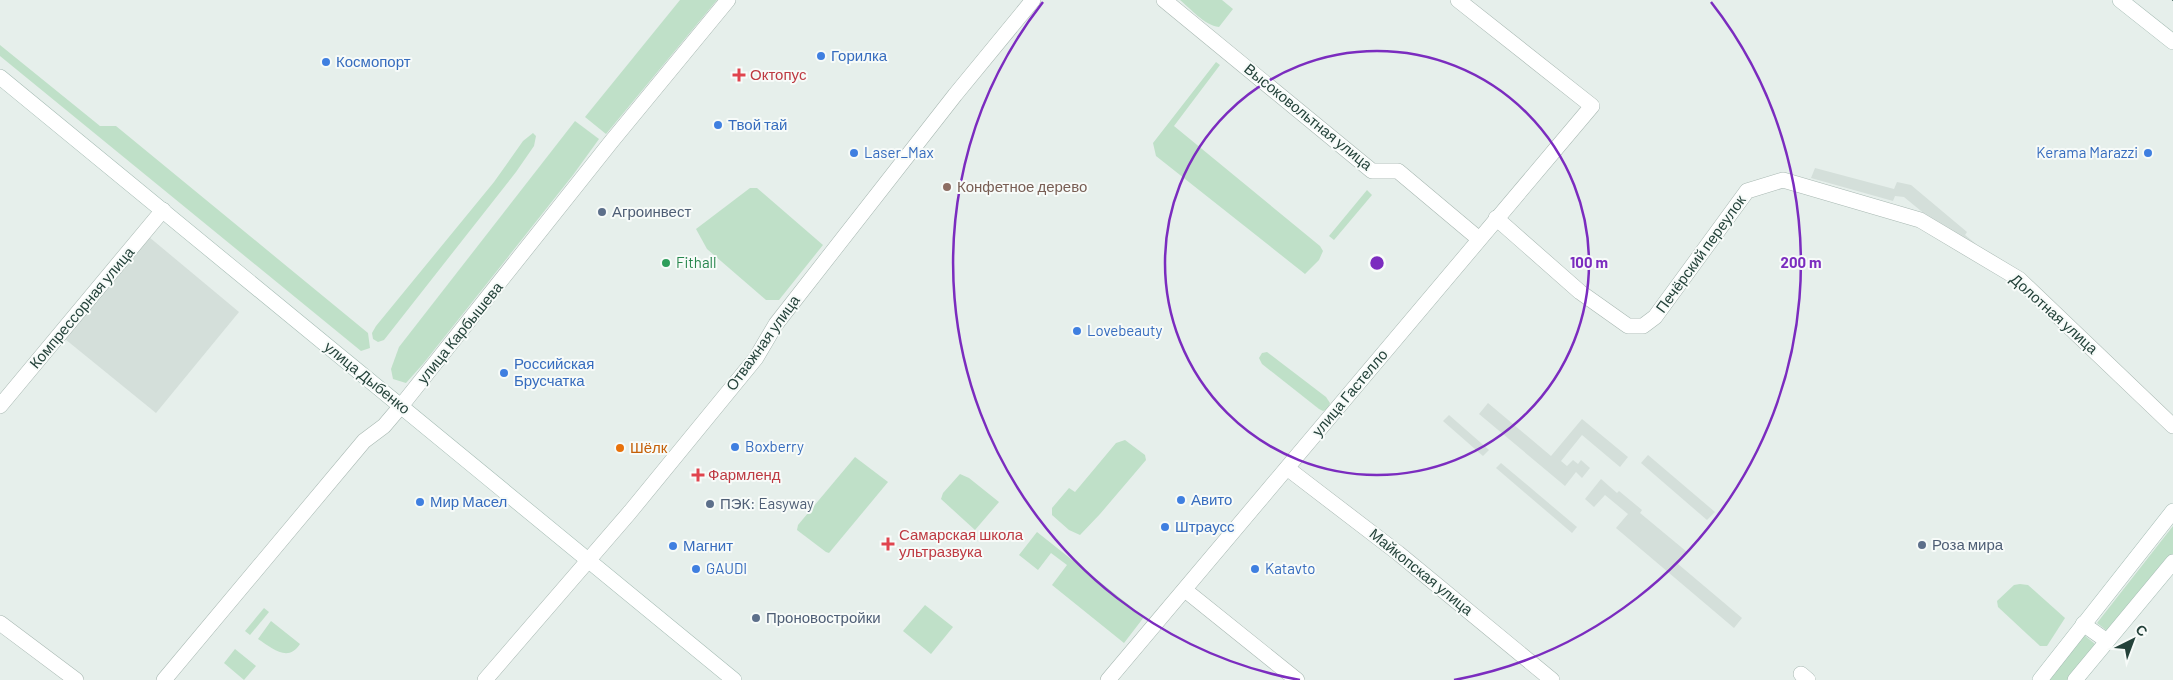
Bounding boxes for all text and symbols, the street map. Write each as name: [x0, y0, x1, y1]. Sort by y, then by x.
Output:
place label: Горилка: [831, 46, 888, 64]
marker: Горилка: [815, 50, 827, 62]
place label: Космопорт: [336, 52, 411, 70]
marker: Космопорт: [320, 56, 332, 68]
street label: Высоковольтная улица: [1241, 59, 1377, 174]
place label: Октопус: [750, 65, 807, 83]
marker: Октопус: [732, 68, 746, 82]
place label: Твой тай: [728, 115, 787, 133]
marker: Твой тай: [712, 119, 724, 131]
place label: Laser_Max: [864, 143, 934, 161]
place label: Kerama Marazzi: [2036, 143, 2138, 161]
marker: Laser_Max: [848, 147, 860, 159]
marker: Kerama Marazzi: [2142, 147, 2154, 159]
place label: Конфетное дерево: [957, 177, 1087, 195]
marker: Конфетное дерево: [941, 181, 953, 193]
street label: Печёрский переулок: [1651, 191, 1749, 316]
place label: Агроинвест: [612, 202, 691, 220]
marker: Агроинвест: [596, 206, 608, 218]
street label: Компрессорная улица: [25, 242, 138, 372]
place label: Fithall: [676, 253, 716, 271]
text: 100 m: [1570, 253, 1608, 271]
text: 200 m: [1780, 253, 1822, 271]
centre of rings: [1368, 254, 1386, 272]
marker: Fithall: [660, 257, 672, 269]
street label: Долотная улица: [2007, 269, 2102, 358]
street label: улица Карбышева: [413, 277, 506, 387]
street label: Отважная улица: [721, 291, 803, 394]
place label: Lovebeauty: [1087, 321, 1162, 339]
marker: Lovebeauty: [1071, 325, 1083, 337]
street label: улица Дыбенко: [321, 337, 414, 417]
street label: улица Гастелло: [1308, 345, 1391, 439]
place label: Российская Брусчатка: [514, 354, 594, 389]
marker: Российская Брусчатка: [498, 367, 510, 379]
place label: Boxberry: [745, 437, 804, 455]
place label: Шёлк: [630, 438, 668, 456]
marker: Boxberry: [729, 441, 741, 453]
marker: Шёлк: [614, 442, 626, 454]
place label: Фармленд: [708, 465, 781, 483]
marker: Фармленд: [692, 469, 704, 481]
place label: Авито: [1191, 490, 1232, 508]
place label: Мир Масел: [430, 492, 507, 510]
place label: ПЭК: Easyway: [720, 494, 814, 512]
marker: Авито: [1175, 494, 1187, 506]
marker: Мир Масел: [414, 496, 426, 508]
marker: ПЭК: Easyway: [704, 498, 716, 510]
place label: Штраусс: [1175, 517, 1235, 535]
marker: Штраусс: [1159, 521, 1171, 533]
street label: Майкопская улица: [1366, 524, 1477, 619]
place label: Самарская школа ультразвука: [899, 525, 1024, 560]
place label: Роза мира: [1932, 535, 2004, 553]
place label: Магнит: [683, 536, 733, 554]
marker: Самарская школа ультразвука: [881, 537, 895, 551]
marker: Роза мира: [1916, 539, 1928, 551]
marker: Магнит: [667, 540, 679, 552]
place label: GAUDI: [706, 559, 747, 577]
place label: Katavto: [1265, 559, 1315, 577]
marker: GAUDI: [690, 563, 702, 575]
marker: Katavto: [1249, 563, 1261, 575]
place label: Проновостройки: [766, 608, 881, 626]
marker: Проновостройки: [750, 612, 762, 624]
north arrow: [2108, 615, 2158, 665]
text: С: [2133, 620, 2151, 640]

